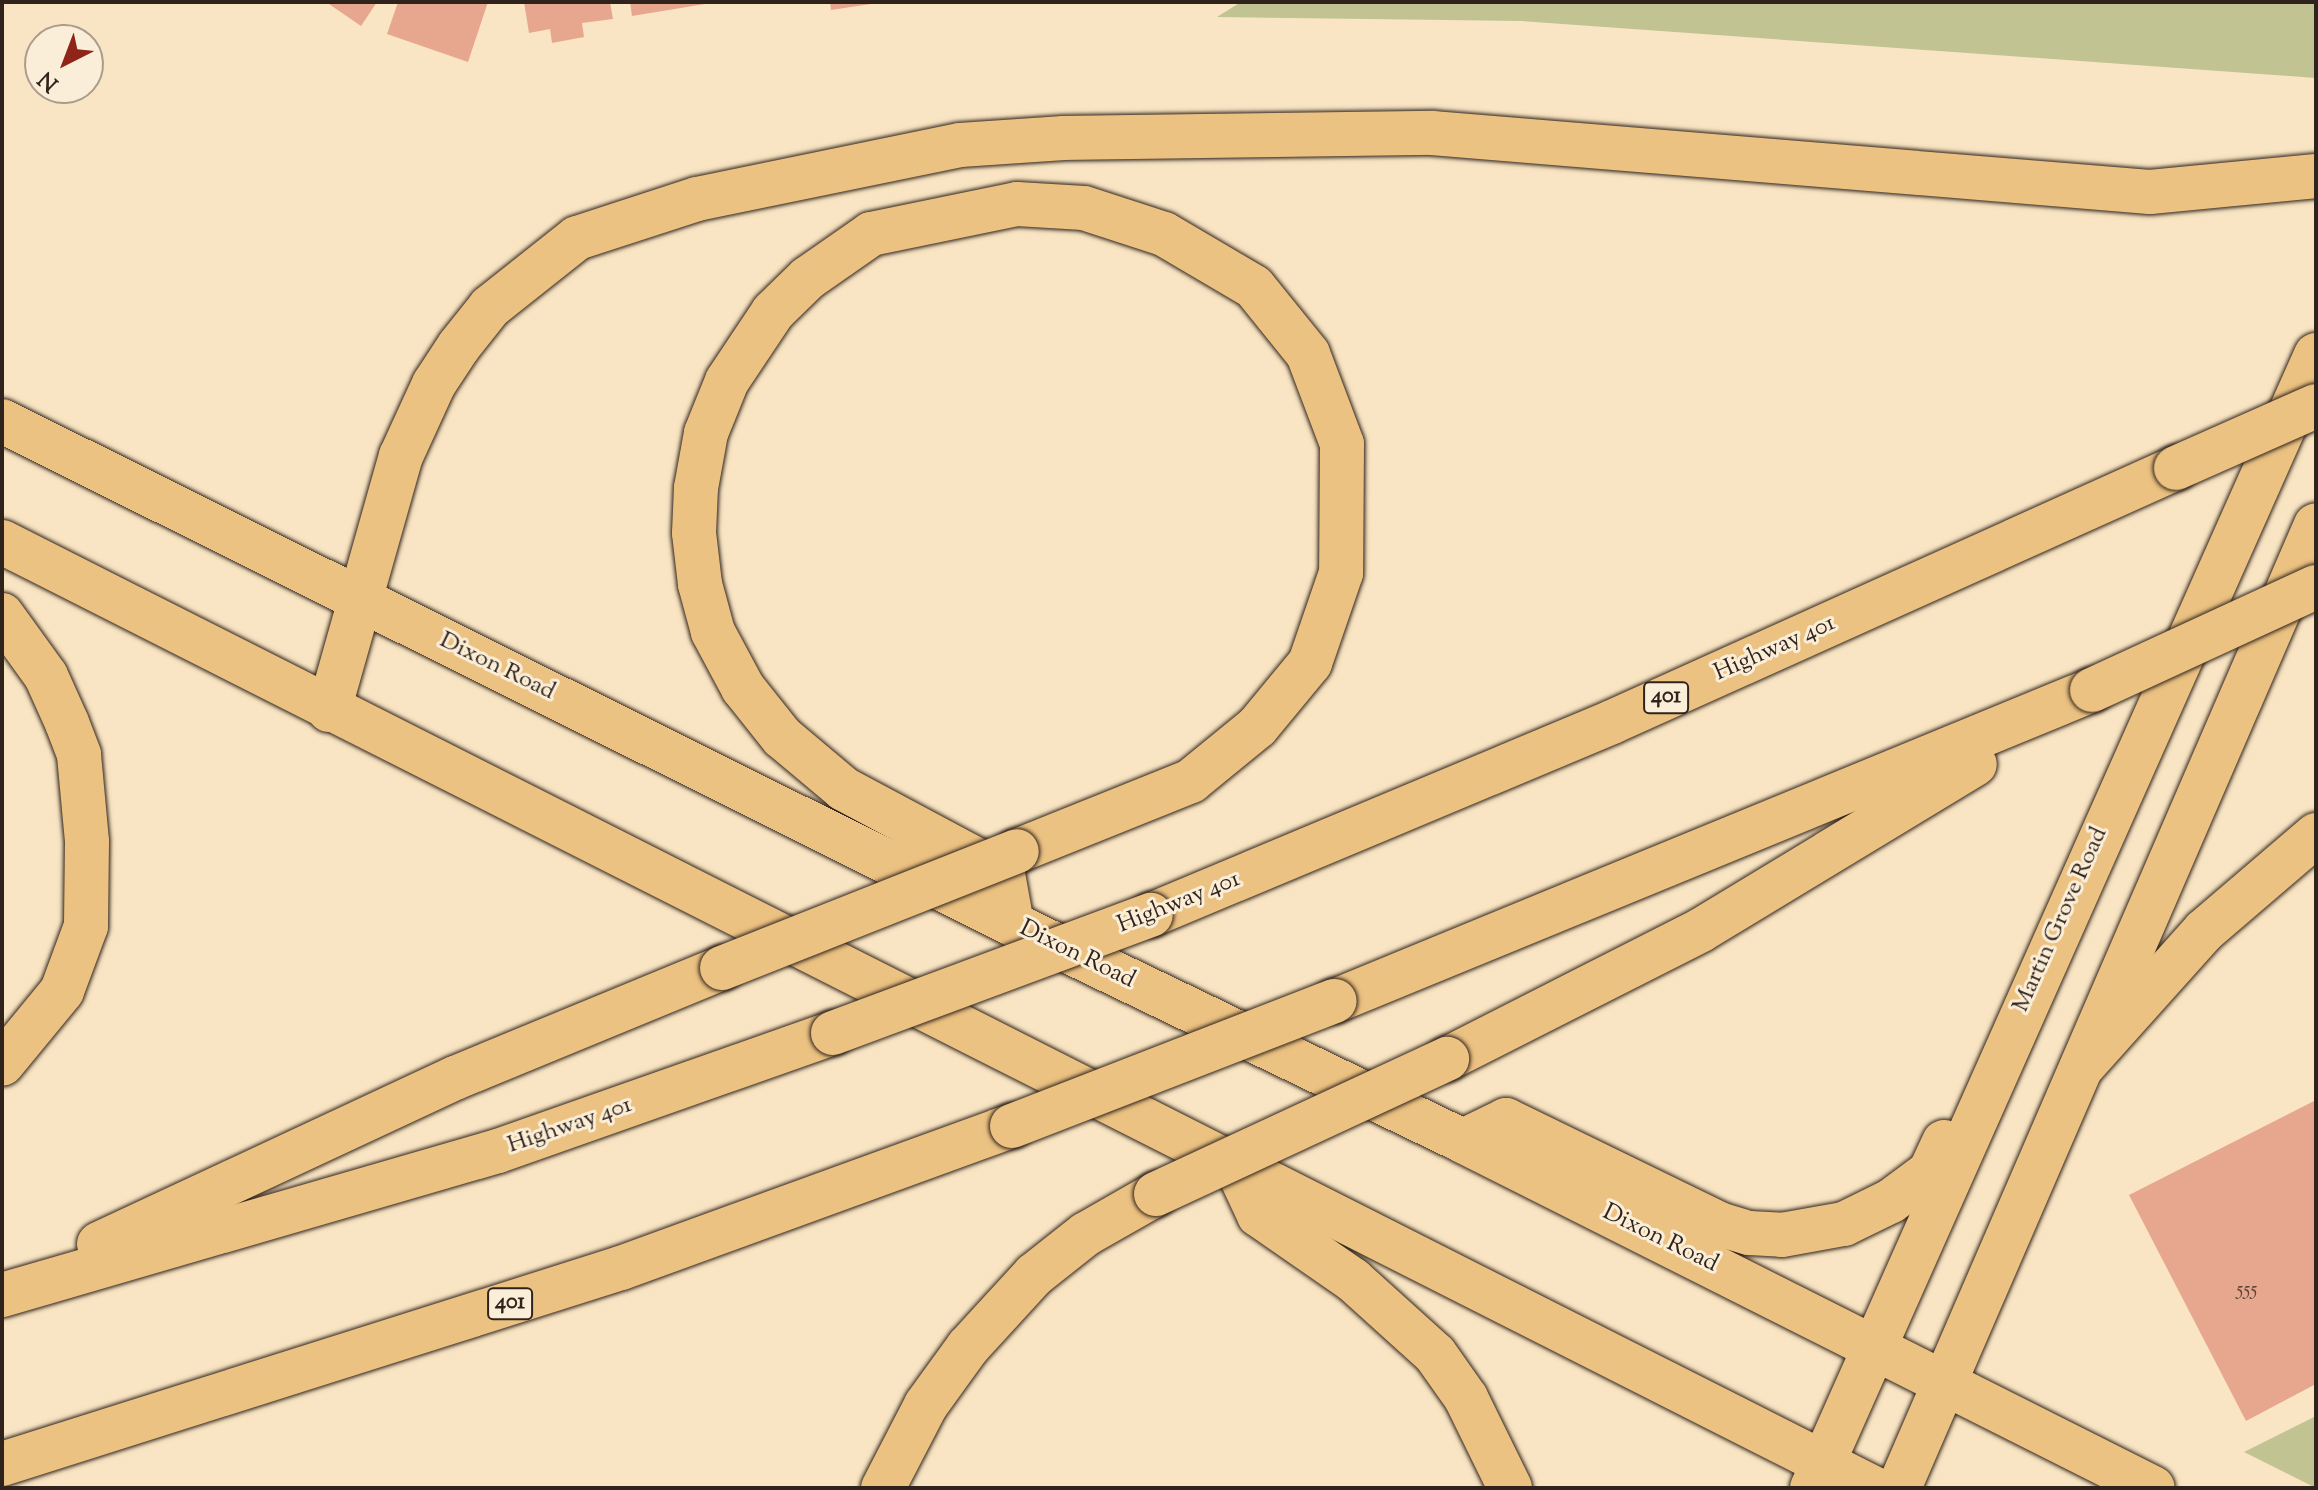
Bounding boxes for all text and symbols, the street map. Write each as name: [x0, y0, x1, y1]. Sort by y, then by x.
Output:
north arrow: [24, 24, 104, 104]
text: N: [32, 63, 67, 98]
street label: Highway 401: [1710, 610, 1840, 688]
street label: Dixon Road: [434, 627, 560, 707]
road number: 401: [1642, 680, 1690, 716]
street label: Martin Grove Road: [2007, 823, 2115, 1017]
street label: Highway 401: [1114, 865, 1244, 941]
street label: Dixon Road: [1014, 915, 1140, 995]
street label: Highway 401: [504, 1091, 636, 1161]
street label: Dixon Road: [1597, 1199, 1723, 1279]
house number: 555: [2237, 1278, 2257, 1302]
road number: 401: [486, 1286, 534, 1322]

